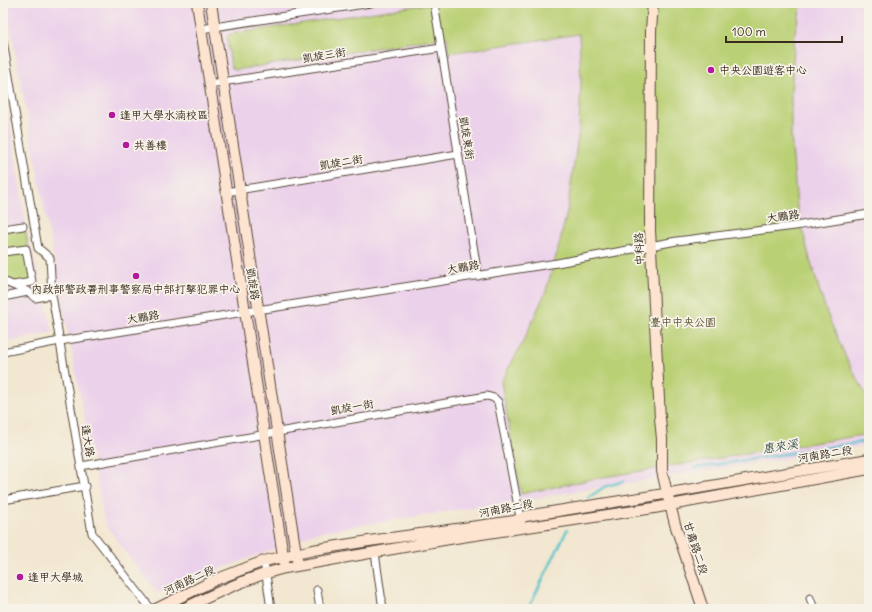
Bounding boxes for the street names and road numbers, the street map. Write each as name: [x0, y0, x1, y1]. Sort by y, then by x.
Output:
street label: 凱旋三街: [301, 44, 348, 65]
street label: 凱旋東街: [457, 115, 478, 162]
street label: 凱旋二街: [318, 151, 365, 172]
street label: 大鵬路: [766, 207, 800, 225]
street label: 中科路: [631, 232, 647, 266]
street label: 大鵬路: [446, 258, 480, 276]
street label: 凱旋路: [244, 267, 262, 301]
street label: 大鵬路: [126, 308, 160, 326]
street label: 凱旋一街: [329, 396, 376, 418]
street label: 逢大路: [78, 424, 98, 458]
street label: 河南路二段: [797, 443, 853, 465]
street label: 河南路二段: [478, 496, 534, 520]
street label: 甘肅路二段: [681, 520, 711, 576]
street label: 河南路二段: [161, 562, 217, 598]

